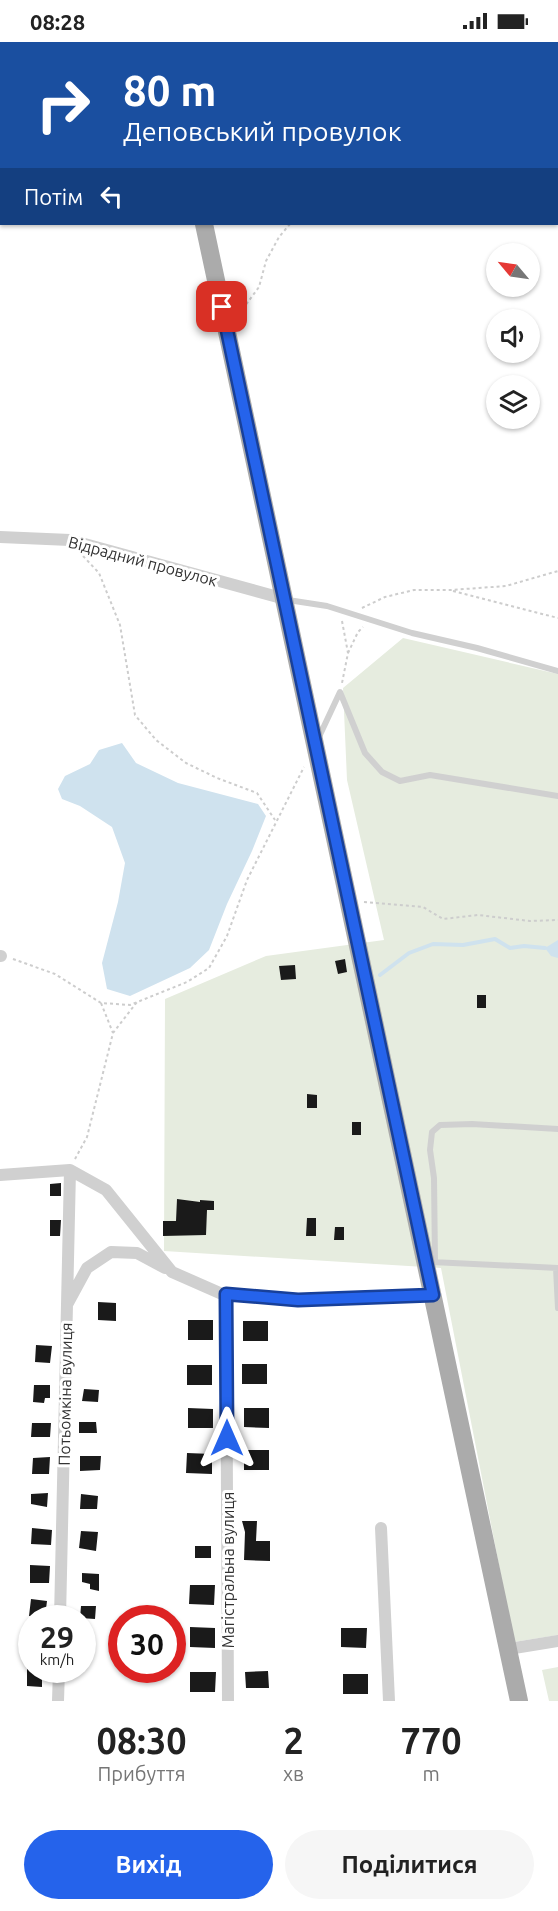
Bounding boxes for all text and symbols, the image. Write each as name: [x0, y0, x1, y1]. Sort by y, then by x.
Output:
text: 08:28: [30, 9, 85, 34]
icon: right: [24, 66, 102, 144]
text: 80 m: [123, 67, 217, 114]
text: Деповський провулок: [123, 116, 402, 146]
icon: left: [95, 180, 128, 213]
text: Потім: [24, 184, 83, 209]
north arrow: [486, 243, 540, 297]
map controls: [486, 243, 540, 429]
pin: [196, 281, 247, 332]
icon: arrive: [205, 290, 238, 323]
button: sound: [486, 309, 540, 363]
button: layers: [486, 375, 540, 429]
street label: Відрадний провулок: [67, 532, 219, 590]
street label: Потьомкіна вулиця: [55, 1322, 75, 1466]
position arrow: [195, 1406, 259, 1470]
street label: Магістральна вулиця: [219, 1492, 237, 1648]
speed limit sign: 30: [108, 1605, 186, 1683]
text: 29: [40, 1620, 74, 1654]
text: km/h: [40, 1651, 74, 1668]
text: 08:30: [96, 1720, 187, 1761]
text: 2: [283, 1720, 304, 1761]
text: 770: [401, 1720, 462, 1761]
text: Прибуття: [97, 1762, 186, 1785]
text: хв: [283, 1762, 304, 1785]
text: m: [422, 1762, 440, 1785]
button: Вихід: [24, 1830, 273, 1899]
button: Поділитися: [285, 1830, 534, 1899]

